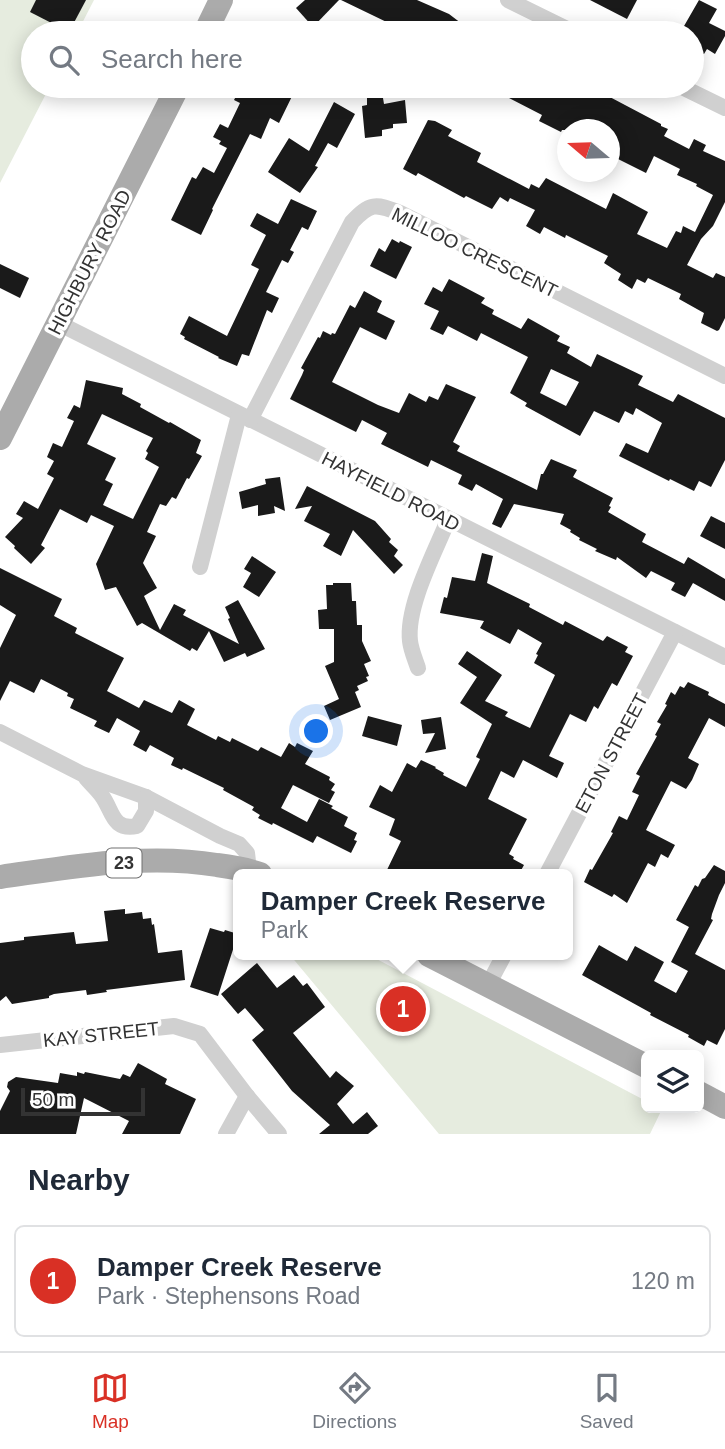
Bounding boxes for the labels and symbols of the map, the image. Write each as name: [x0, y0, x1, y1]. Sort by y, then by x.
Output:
north arrow: [557, 119, 620, 182]
street label: HIGHBURY ROAD: [44, 186, 135, 338]
street label: MILLOO CRESCENT: [389, 203, 561, 302]
street label: HAYFIELD ROAD: [318, 448, 463, 535]
street label: ETON STREET: [571, 689, 652, 817]
your location: [299, 714, 333, 748]
road number: 23: [106, 848, 142, 878]
pin: 1: [380, 983, 426, 1035]
street label: KAY STREET: [42, 1018, 160, 1051]
scale bar: [21, 1085, 145, 1117]

